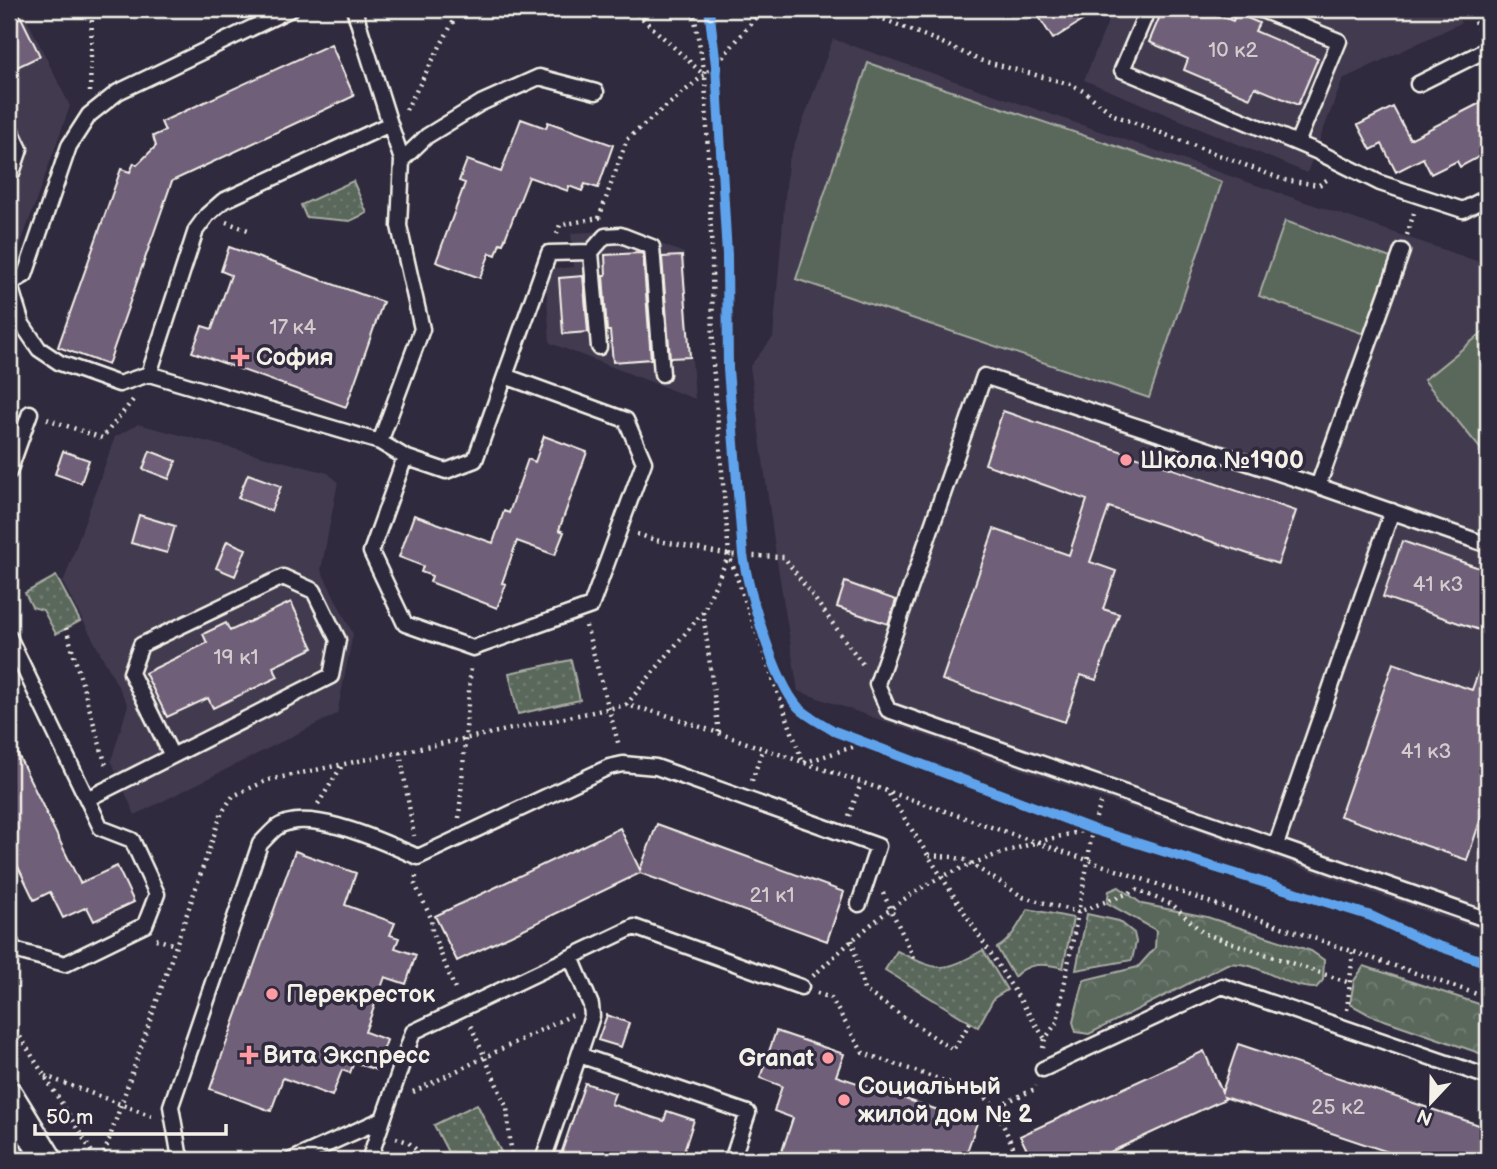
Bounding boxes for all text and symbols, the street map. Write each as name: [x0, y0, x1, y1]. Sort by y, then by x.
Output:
house number: 10 к2: [1208, 38, 1258, 63]
house number: 17 к4: [270, 315, 317, 340]
place label: София: [256, 343, 334, 372]
marker: София: [230, 347, 250, 367]
place label: Школа №1900: [1140, 446, 1304, 475]
marker: Школа №1900: [1118, 452, 1134, 468]
house number: 41 к3: [1413, 572, 1463, 597]
house number: 19 к1: [213, 645, 259, 670]
house number: 41 к3: [1401, 739, 1451, 764]
house number: 21 к1: [749, 883, 795, 908]
place label: Перекресток: [286, 980, 436, 1009]
marker: Перекресток: [264, 986, 280, 1002]
place label: Вита Экспресс: [263, 1041, 430, 1070]
place label: Granat: [738, 1044, 814, 1073]
marker: Вита Экспресс: [241, 1047, 257, 1063]
marker: Granat: [820, 1050, 836, 1066]
north arrow: [1396, 1068, 1466, 1138]
place label: Социальный жилой дом № 2: [858, 1072, 1033, 1129]
scale bar: [35, 1092, 226, 1136]
marker: Социальный жилой дом № 2: [836, 1092, 852, 1108]
house number: 25 к2: [1311, 1095, 1365, 1120]
text: N: [1414, 1103, 1436, 1130]
text: 50 m: [46, 1105, 93, 1130]

